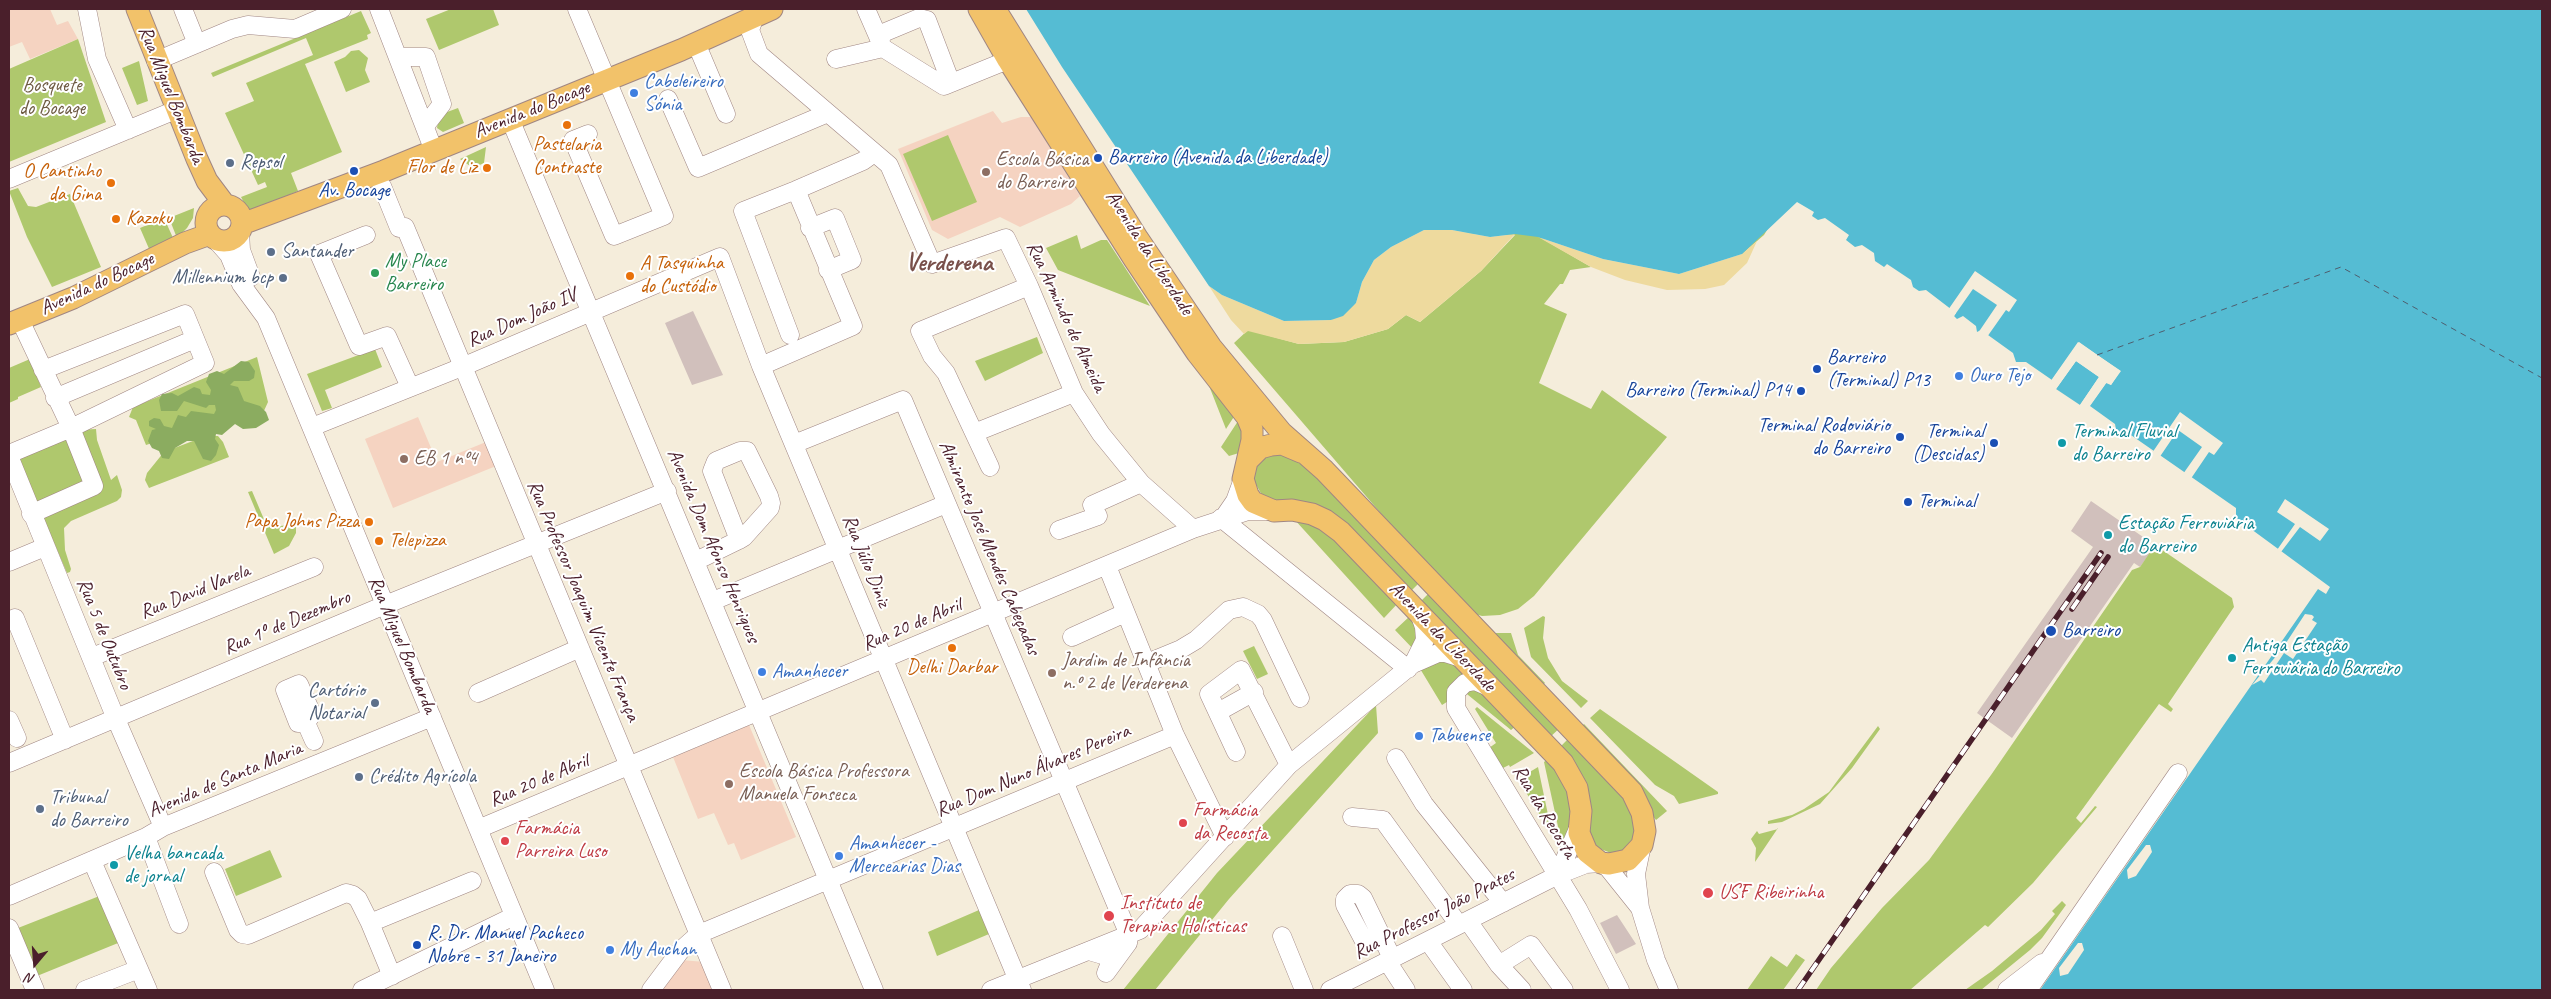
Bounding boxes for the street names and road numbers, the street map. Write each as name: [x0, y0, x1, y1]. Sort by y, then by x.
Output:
street label: Rua Miguel Bombarda: [132, 23, 210, 167]
street label: Avenida do Bocage: [471, 76, 593, 144]
street label: Avenida da Liberdade: [1100, 186, 1198, 320]
street label: Rua Armindo de Almeida: [1021, 238, 1111, 396]
street label: Avenida do Bocage: [36, 247, 158, 321]
street label: Rua Dom João IV: [464, 283, 580, 353]
street label: Almirante José Mendes Cabeçadas: [933, 437, 1045, 659]
street label: Avenida Dom Afonso Henriques: [661, 446, 765, 646]
street label: Rua Professor Joaquim Vicente França: [521, 477, 645, 725]
street label: Rua Júlio Diniz: [837, 511, 895, 611]
street label: Rua David Varela: [137, 559, 253, 625]
street label: Rua Miguel Bombarda: [362, 573, 442, 717]
street label: Rua 5 de Outubro: [71, 575, 137, 693]
street label: Avenida da Liberdade: [1384, 577, 1500, 697]
street label: Rua 1º de Dezembro: [220, 586, 354, 660]
street label: Rua 20 de Abril: [859, 593, 965, 657]
street label: Rua Dom Nuno Álvares Pereira: [932, 719, 1134, 823]
street label: Avenida de Santa Maria: [144, 737, 306, 823]
street label: Rua 20 de Abril: [486, 749, 592, 813]
street label: Rua da Recosta: [1507, 761, 1581, 863]
street label: Rua Professor João Prates: [1349, 863, 1519, 965]

